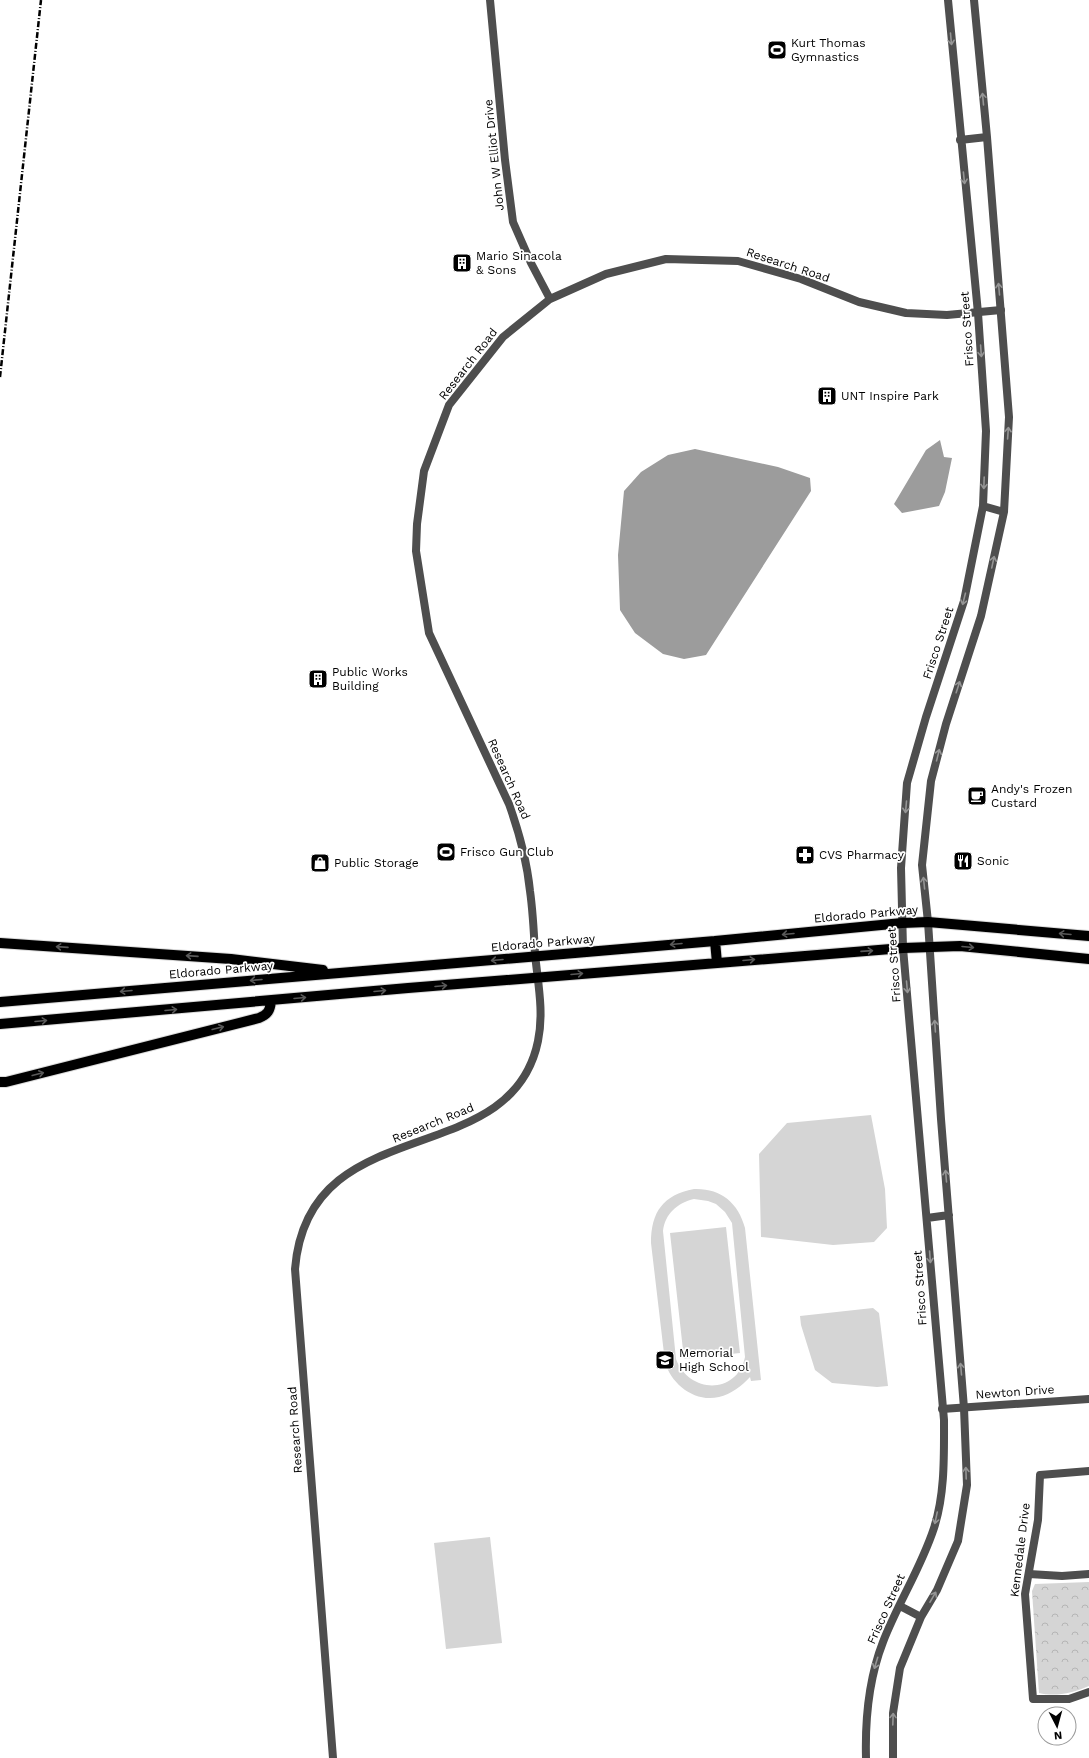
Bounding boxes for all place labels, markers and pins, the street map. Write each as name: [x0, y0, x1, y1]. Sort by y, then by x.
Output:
place label: Kurt Thomas Gymnastics: [791, 36, 866, 64]
sports icon: Kurt Thomas Gymnastics: [766, 39, 788, 61]
place label: Mario Sinacola & Sons: [476, 249, 562, 277]
building icon: Mario Sinacola & Sons: [451, 252, 473, 274]
building icon: UNT Inspire Park: [816, 385, 838, 407]
place label: UNT Inspire Park: [841, 389, 939, 403]
place label: Public Works Building: [332, 665, 408, 693]
building icon: Public Works Building: [307, 668, 329, 690]
place label: Andy's Frozen Custard: [991, 782, 1072, 810]
cafe icon: Andy's Frozen Custard: [966, 785, 988, 807]
sports icon: Frisco Gun Club: [435, 841, 457, 863]
pharmacy icon: CVS Pharmacy: [794, 844, 816, 866]
place label: Frisco Gun Club: [460, 845, 554, 859]
place label: CVS Pharmacy: [819, 848, 905, 862]
restaurant icon: Sonic: [952, 850, 974, 872]
shop icon: Public Storage: [309, 852, 331, 874]
place label: Sonic: [977, 854, 1010, 868]
place label: Public Storage: [334, 856, 419, 870]
place label: Memorial High School: [679, 1346, 749, 1374]
school or university icon: Memorial High School: [654, 1349, 676, 1371]

